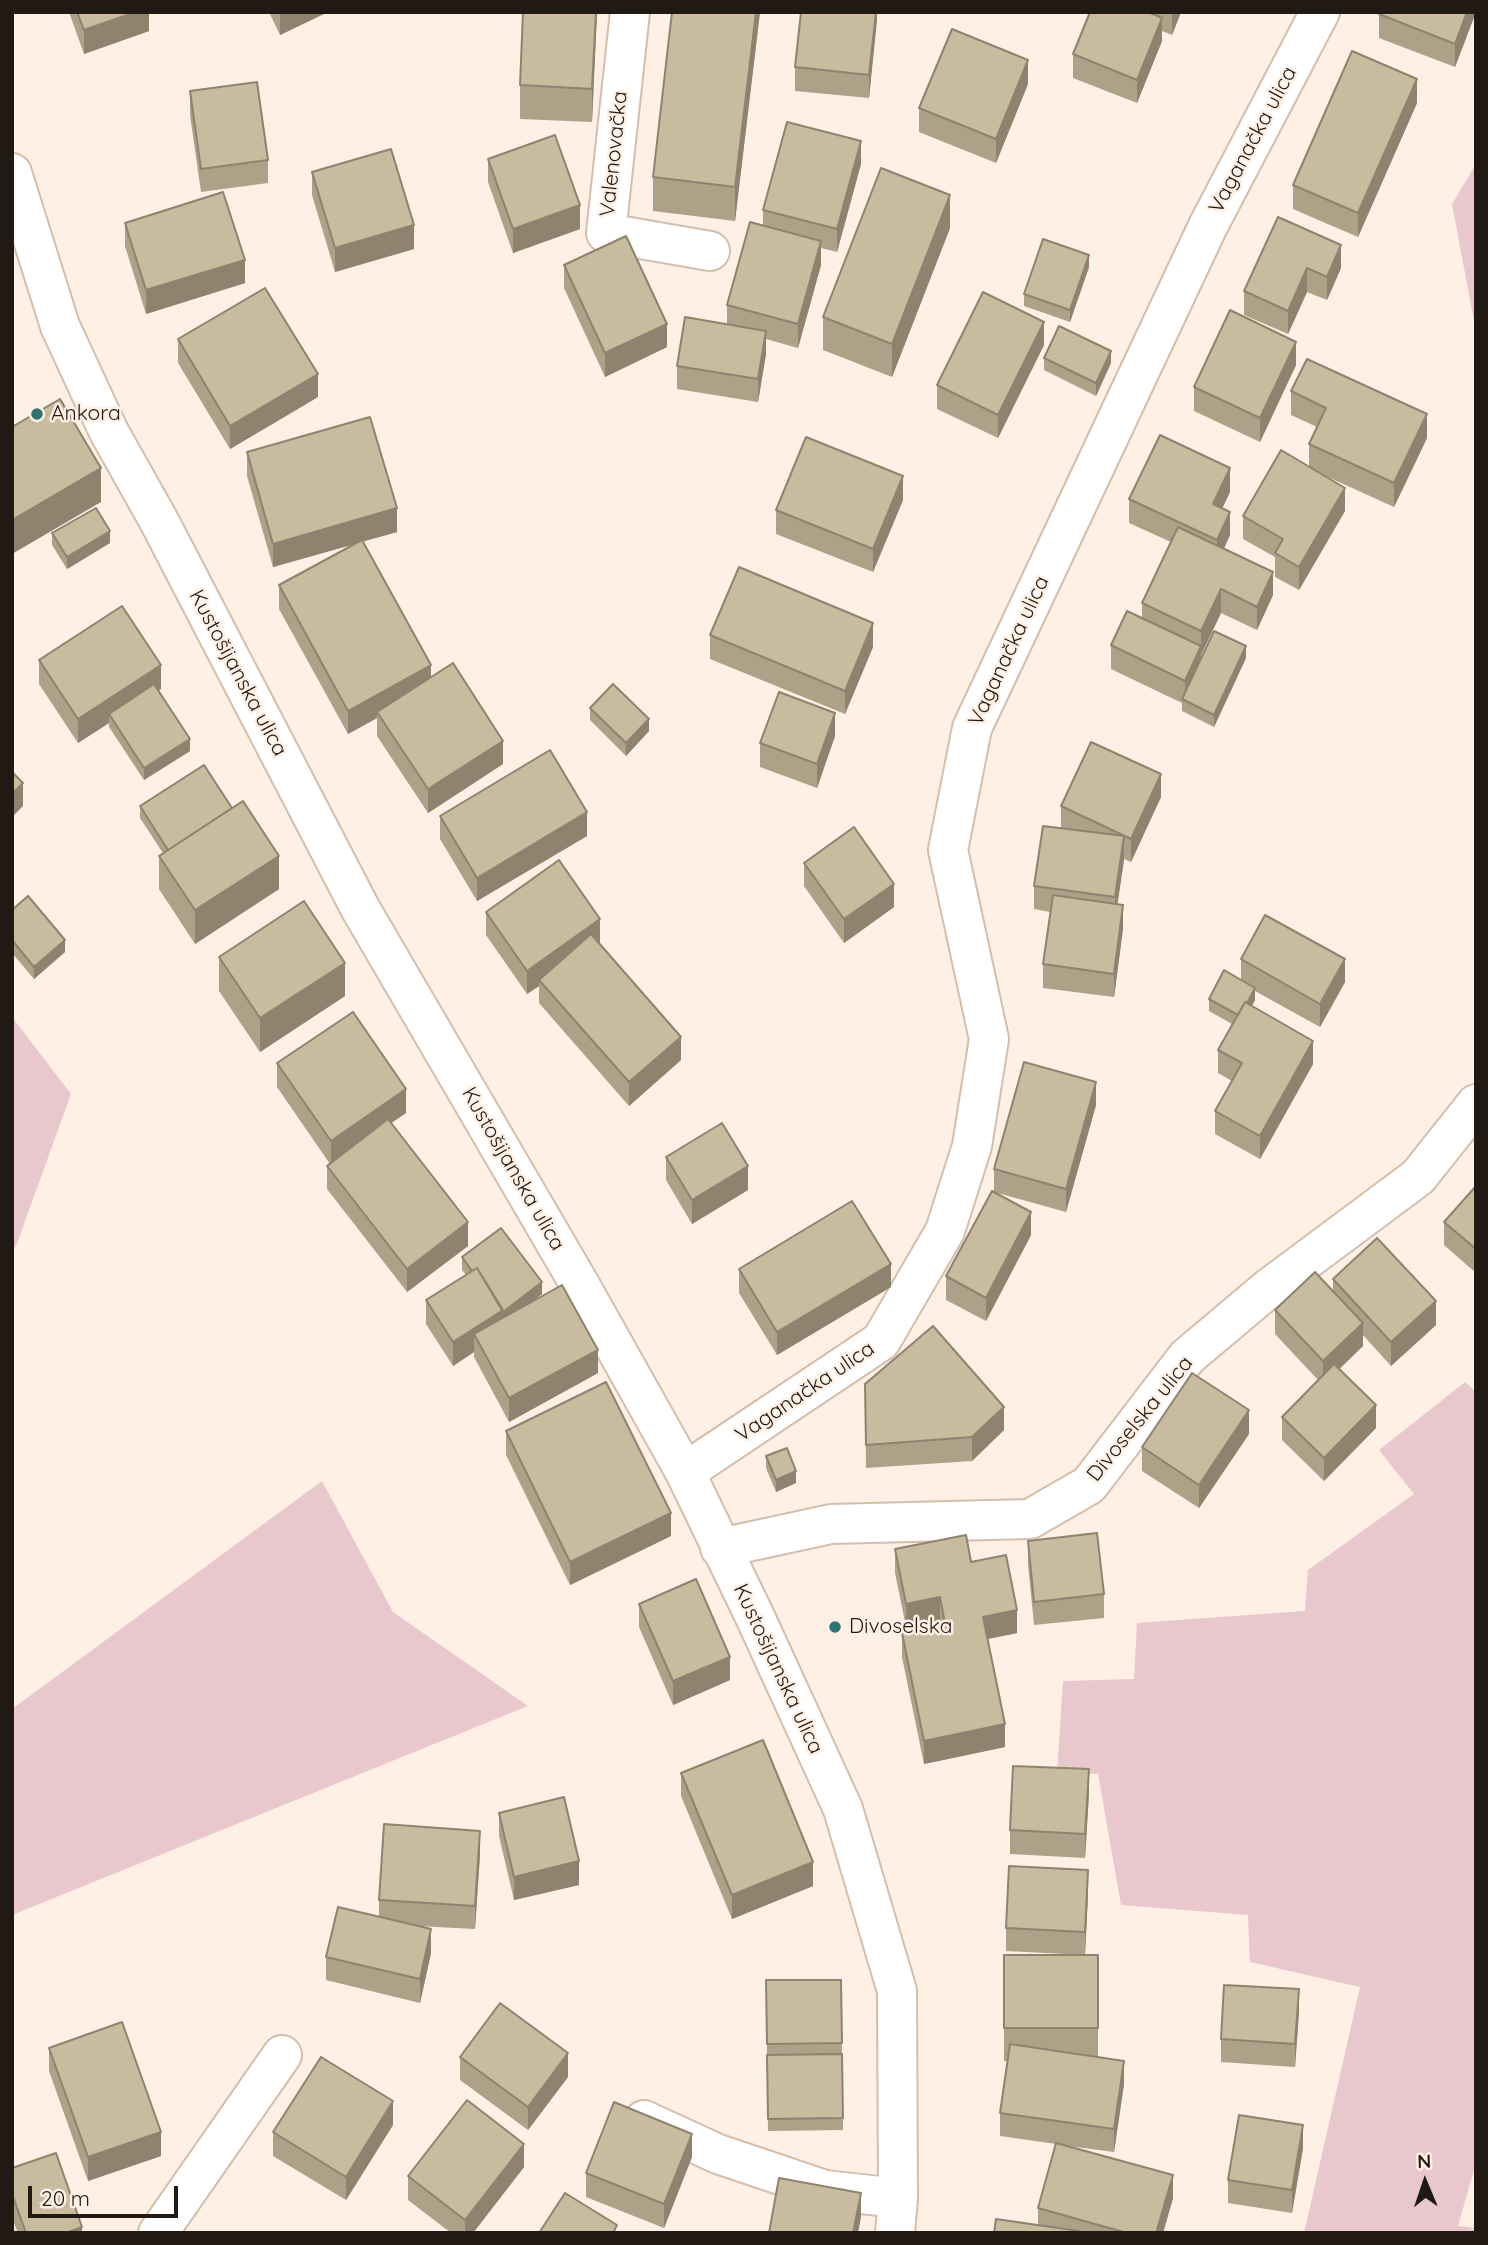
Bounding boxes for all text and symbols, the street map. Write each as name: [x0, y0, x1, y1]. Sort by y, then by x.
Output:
street label: Vaganačka ulica: [1204, 62, 1302, 218]
street label: Valenovačka: [595, 90, 633, 218]
place label: Ankora: [51, 401, 121, 427]
marker: Ankora: [29, 406, 45, 422]
street label: Vaganačka ulica: [963, 572, 1055, 730]
street label: Kustošijanska ulica: [184, 586, 292, 760]
street label: Kustošijanska ulica: [456, 1083, 570, 1255]
street label: Vaganačka ulica: [731, 1336, 879, 1448]
street label: Divoselska ulica: [1082, 1351, 1198, 1487]
street label: Kustošijanska ulica: [728, 1580, 828, 1758]
place label: Divoselska: [849, 1614, 953, 1640]
marker: Divoselska: [827, 1619, 843, 1635]
north arrow: [1390, 2147, 1460, 2217]
text: N: [1417, 2149, 1432, 2173]
scale bar: [32, 2172, 182, 2216]
text: 20 m: [41, 2185, 90, 2211]

